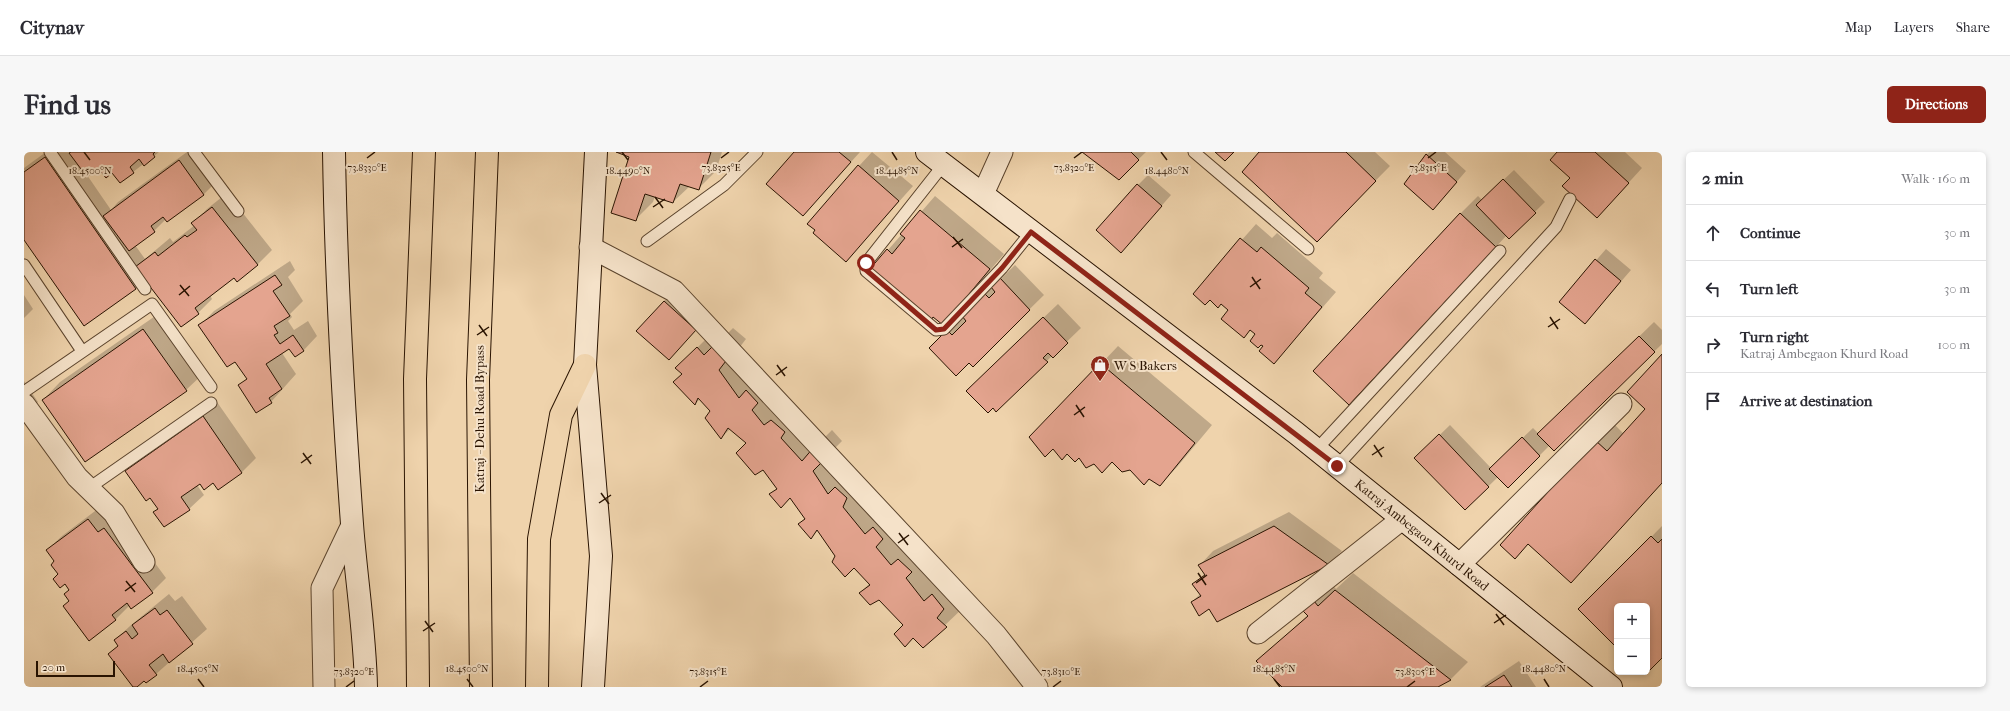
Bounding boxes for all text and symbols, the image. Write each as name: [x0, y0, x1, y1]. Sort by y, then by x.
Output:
text: Citynav: [20, 17, 84, 39]
text: Map: [1845, 19, 1872, 36]
text: Layers: [1894, 19, 1934, 36]
text: Share: [1956, 19, 1990, 36]
button: Directions: [1887, 86, 1986, 123]
text: Find us: [24, 88, 111, 121]
text: 73.8330°E: [347, 162, 387, 174]
text: 73.8325°E: [701, 162, 741, 174]
text: 73.8320°E: [1054, 162, 1094, 174]
text: 73.8315°E: [1409, 162, 1447, 174]
text: 18.4500°N: [69, 165, 112, 177]
text: 18.4490°N: [606, 165, 651, 177]
text: 18.4485°N: [875, 165, 919, 177]
text: 18.4480°N: [1145, 165, 1190, 177]
text: 2 min: [1702, 168, 1743, 188]
text: Walk · 160 m: [1901, 171, 1970, 186]
icon: ahead: [1702, 222, 1724, 244]
text: Continue: [1740, 224, 1800, 242]
text: 30 m: [1944, 225, 1970, 240]
route start: [857, 254, 875, 272]
icon: left: [1702, 278, 1724, 300]
text: Turn left: [1740, 280, 1798, 298]
text: 30 m: [1944, 281, 1970, 296]
text: Turn right: [1740, 328, 1809, 346]
icon: right: [1702, 334, 1724, 356]
text: 100 m: [1937, 337, 1970, 352]
street label: Katraj - Dehu Road Bypass: [472, 345, 487, 493]
text: Katraj Ambegaon Khurd Road: [1740, 346, 1908, 361]
shop icon: W S Bakers: [1089, 354, 1111, 382]
place label: W S Bakers: [1113, 358, 1177, 373]
icon: arrive: [1702, 390, 1724, 412]
text: Arrive at destination: [1740, 392, 1872, 410]
route end: [1328, 457, 1346, 475]
street label: Katraj Ambegaon Khurd Road: [1352, 476, 1493, 594]
map controls: [1614, 603, 1650, 675]
button: +: [1614, 603, 1650, 639]
button: −: [1614, 639, 1650, 675]
scale bar: [36, 659, 115, 678]
text: 20 m: [42, 661, 65, 674]
text: 18.4505°N: [177, 663, 219, 675]
text: 18.4500°N: [446, 663, 489, 675]
text: 18.4485°N: [1252, 663, 1296, 675]
text: 18.4480°N: [1522, 663, 1567, 675]
text: 73.8320°E: [334, 666, 374, 678]
text: 73.8315°E: [689, 666, 727, 678]
text: 73.8310°E: [1042, 666, 1080, 678]
text: 73.8305°E: [1395, 666, 1435, 678]

